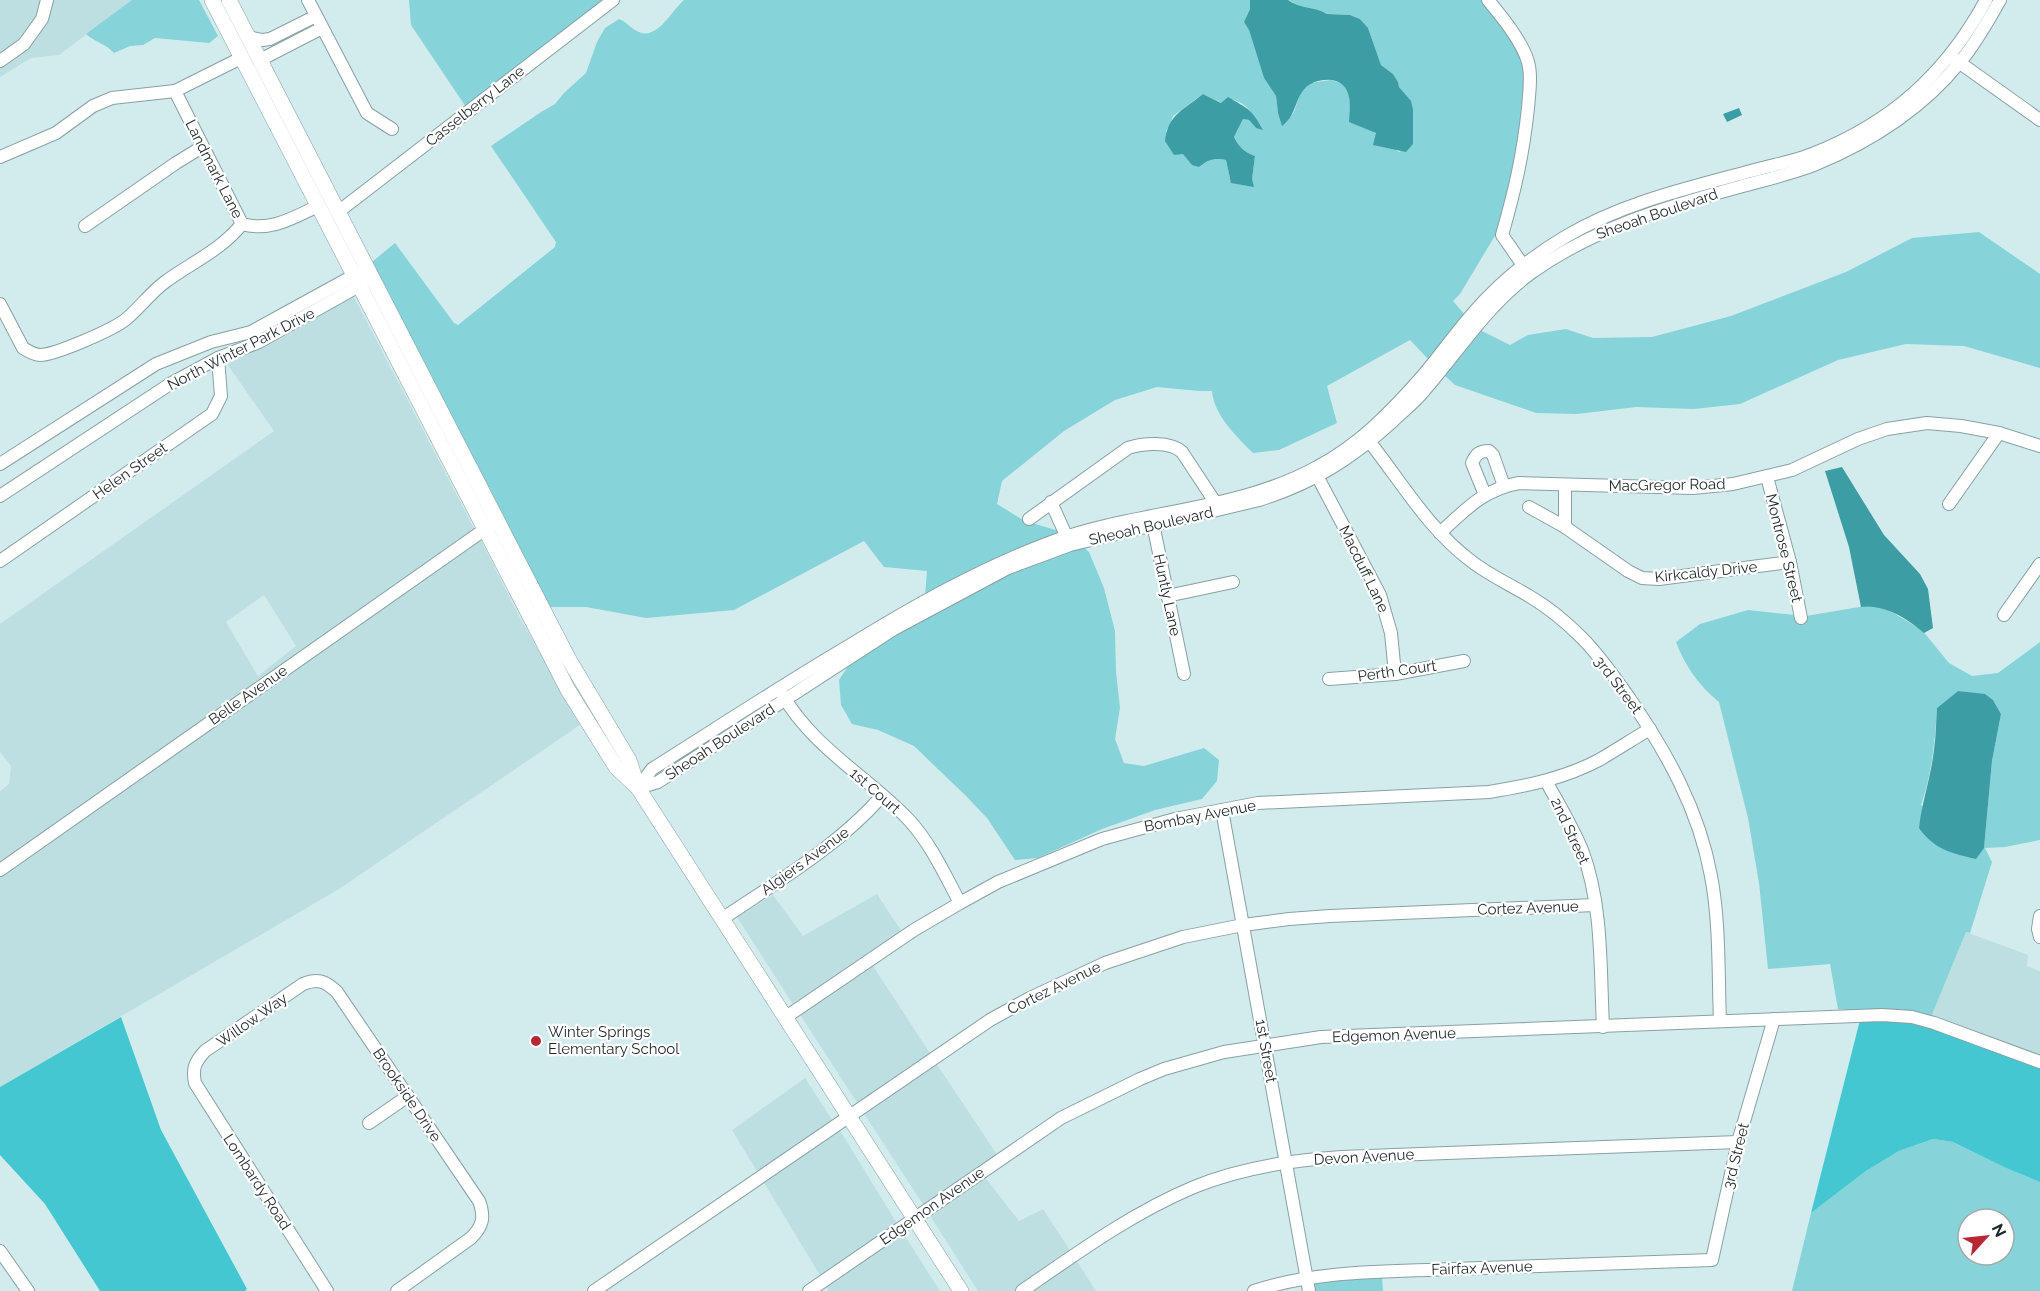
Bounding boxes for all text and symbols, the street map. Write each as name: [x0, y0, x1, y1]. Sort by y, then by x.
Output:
street label: Casselberry Lane: [422, 62, 528, 150]
street label: Landmark Lane: [181, 117, 247, 222]
street label: Sheoah Boulevard: [1594, 185, 1720, 243]
street label: North Winter Park Drive: [164, 304, 318, 394]
street label: Helen Street: [89, 439, 171, 503]
street label: MacGregor Road: [1608, 475, 1726, 495]
street label: Montrose Street: [1762, 492, 1806, 604]
street label: Sheoah Boulevard: [1087, 503, 1215, 549]
street label: Macduff Lane: [1335, 523, 1393, 616]
street label: Huntly Lane: [1150, 552, 1185, 638]
street label: Kirkcaldy Drive: [1654, 558, 1758, 586]
street label: 3rd Street: [1590, 653, 1646, 717]
street label: Perth Court: [1357, 657, 1437, 685]
street label: Belle Avenue: [205, 661, 291, 729]
street label: Sheoah Boulevard: [662, 700, 778, 784]
street label: 1st Court: [846, 764, 904, 818]
street label: 2nd Street: [1547, 795, 1593, 867]
street label: Bombay Avenue: [1143, 796, 1258, 836]
street label: Algiers Avenue: [758, 823, 853, 899]
street label: Cortez Avenue: [1477, 897, 1579, 919]
street label: Cortez Avenue: [1004, 958, 1104, 1018]
street label: Willow Way: [213, 989, 291, 1051]
street label: 1st Street: [1252, 1018, 1280, 1084]
place label: Winter Springs Elementary School: [548, 1023, 680, 1058]
street label: Edgemon Avenue: [1332, 1024, 1456, 1046]
marker: Winter Springs Elementary School: [529, 1034, 543, 1048]
street label: Brookside Drive: [369, 1045, 445, 1145]
street label: 3rd Street: [1719, 1121, 1753, 1191]
street label: Lombardy Road: [219, 1131, 295, 1233]
street label: Devon Avenue: [1313, 1145, 1415, 1169]
street label: Edgemon Avenue: [876, 1163, 988, 1249]
north arrow: [1956, 1207, 2016, 1267]
text: N: [1988, 1221, 2010, 1240]
street label: Fairfax Avenue: [1431, 1257, 1533, 1279]

